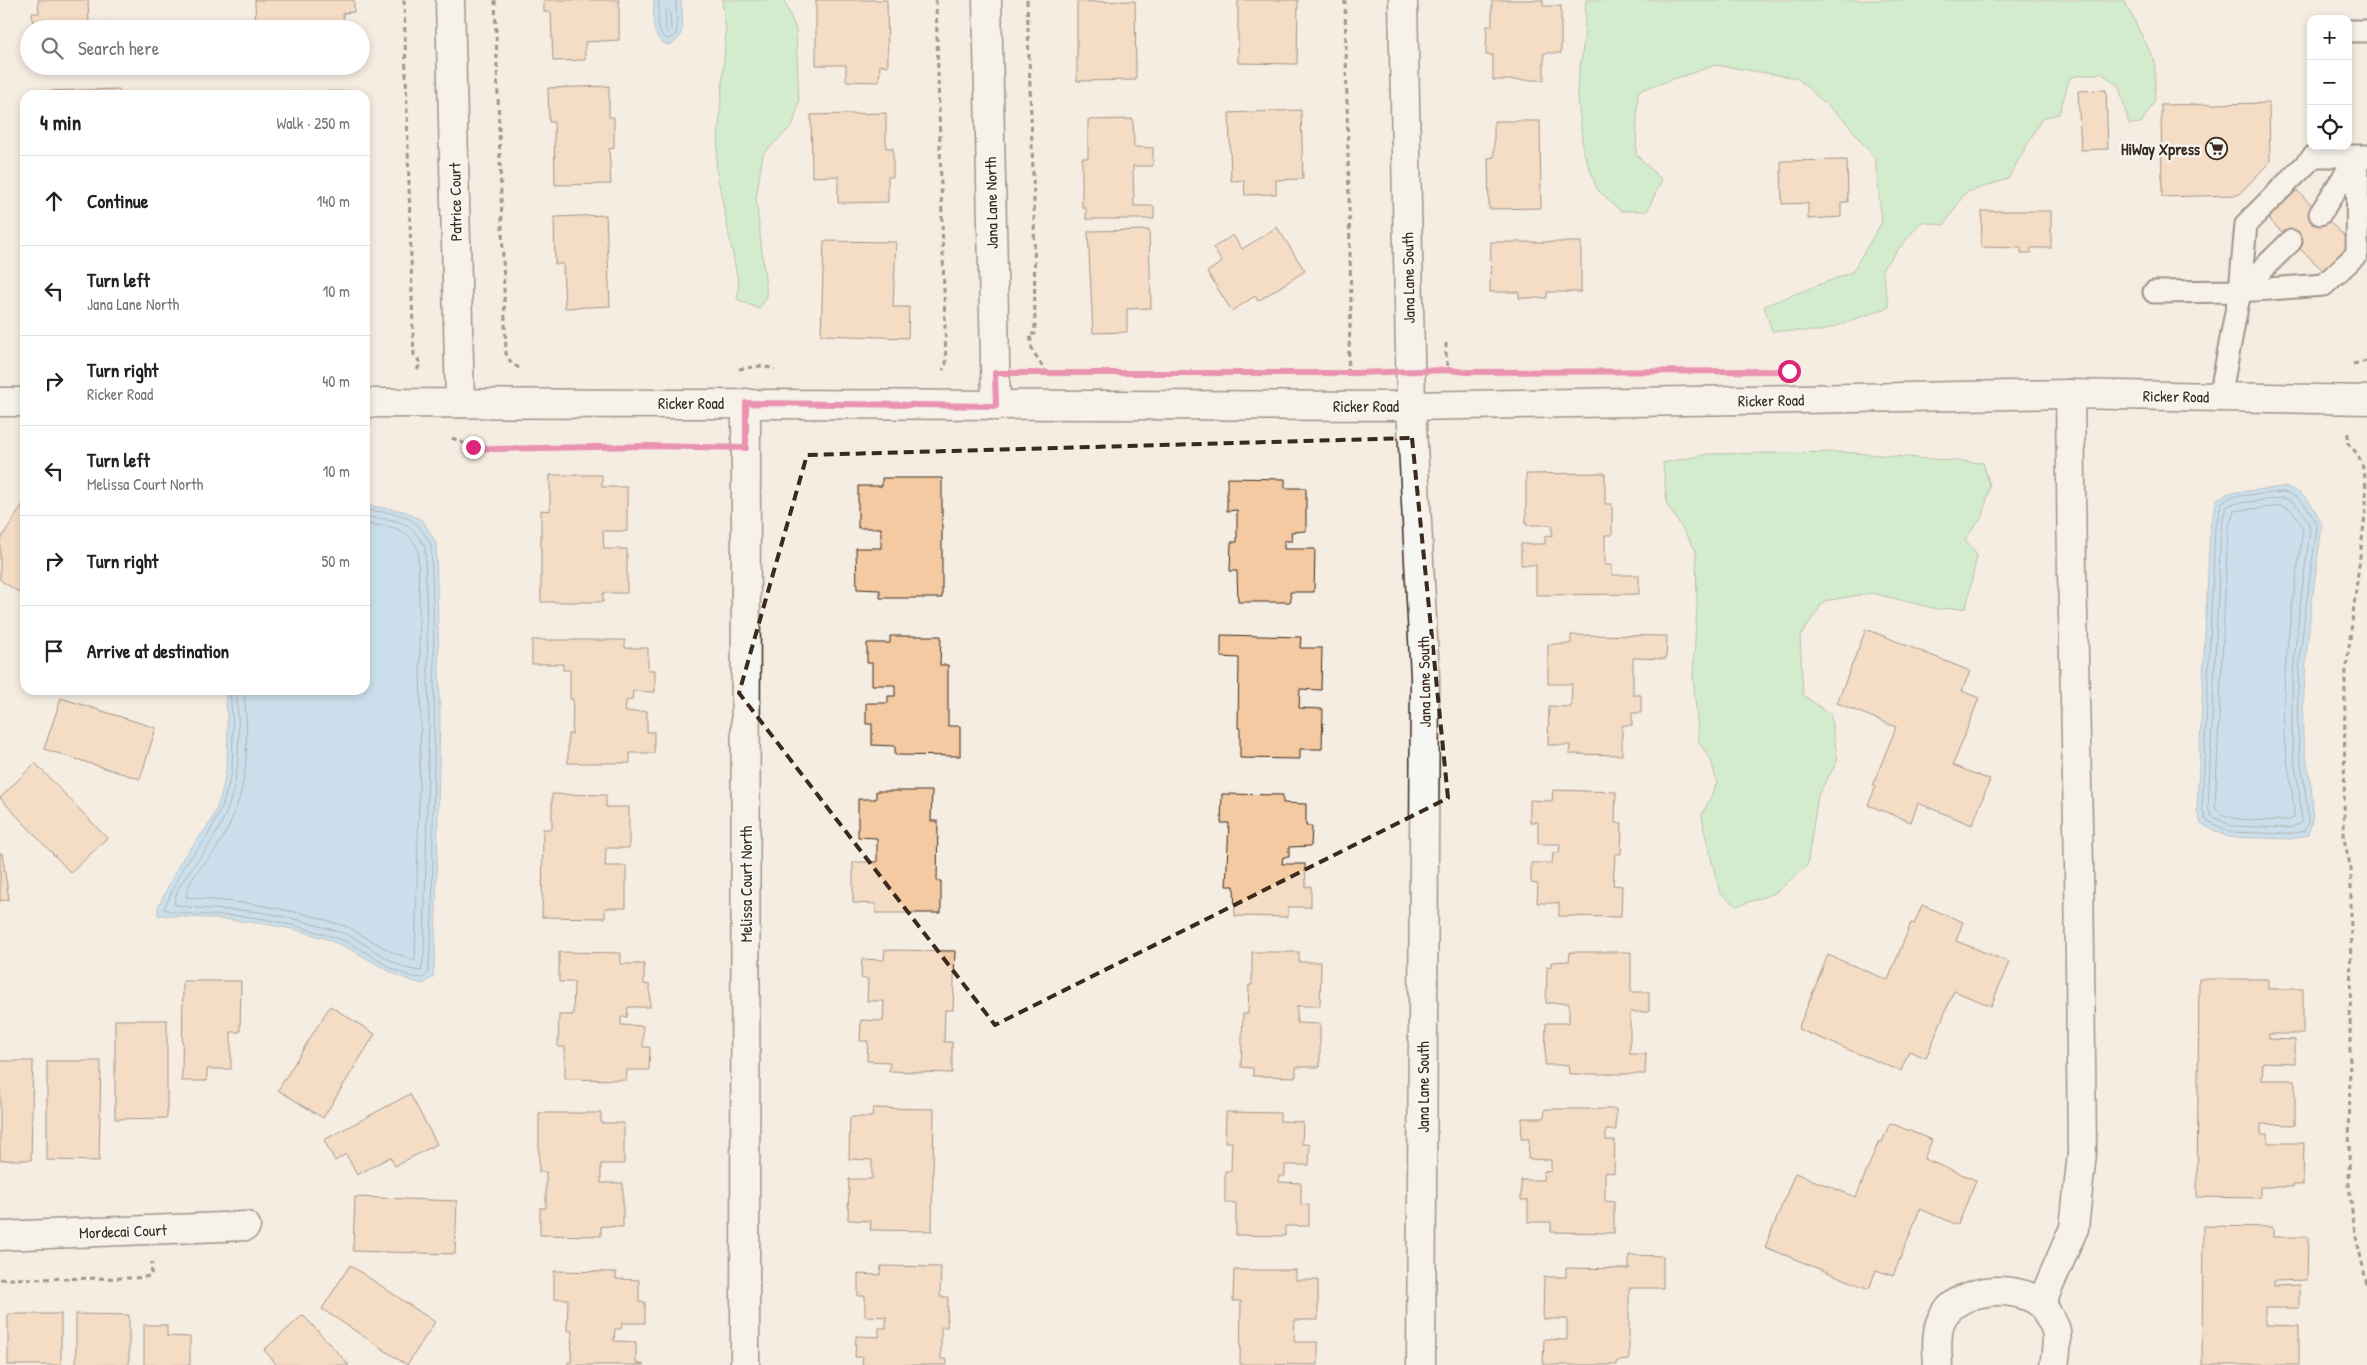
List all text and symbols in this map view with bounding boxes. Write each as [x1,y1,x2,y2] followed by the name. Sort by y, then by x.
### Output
[2307,15,2352,150] map controls
[2307,15,2352,60] button: +
[20,20,370,75] search box
[38,34,66,62] icon: search
[78,35,159,61] text: Search here
[2307,60,2352,105] button: −
[2307,105,2352,150] button: locate
[40,108,81,137] text: 4 min
[276,112,350,134] text: Walk · 250 m
[2204,137,2228,161] supermarket icon: HiWay Xpress
[2121,138,2201,161] place label: HiWay Xpress
[979,156,1003,249] street label: Jana Lane North
[443,162,467,242] street label: Patrice Court
[40,187,68,215] icon: ahead
[87,188,148,214] text: Continue
[316,190,350,212] text: 140 m
[1396,232,1420,324] street label: Jana Lane South
[87,267,150,293] text: Turn left
[40,277,68,305] icon: left
[322,280,350,302] text: 10 m
[87,293,179,315] text: Jana Lane North
[87,357,158,383] text: Turn right
[1778,360,1801,383] route start
[40,367,68,395] icon: right
[322,370,350,392] text: 40 m
[87,383,153,405] text: Ricker Road
[2143,384,2209,408] street label: Ricker Road
[1738,388,1804,412] street label: Ricker Road
[658,392,724,414] street label: Ricker Road
[1333,395,1399,417] street label: Ricker Road
[462,436,485,459] route end
[87,447,150,473] text: Turn left
[40,457,68,485] icon: left
[322,460,350,482] text: 10 m
[87,473,203,495] text: Melissa Court North
[40,547,68,575] icon: right
[87,548,158,574] text: Turn right
[322,550,350,572] text: 50 m
[1412,636,1436,728] street label: Jana Lane South
[40,637,68,665] icon: arrive
[87,638,229,664] text: Arrive at destination
[735,826,757,942] street label: Melissa Court North
[1412,1041,1434,1133] street label: Jana Lane South
[79,1218,168,1244] street label: Mordecai Court

